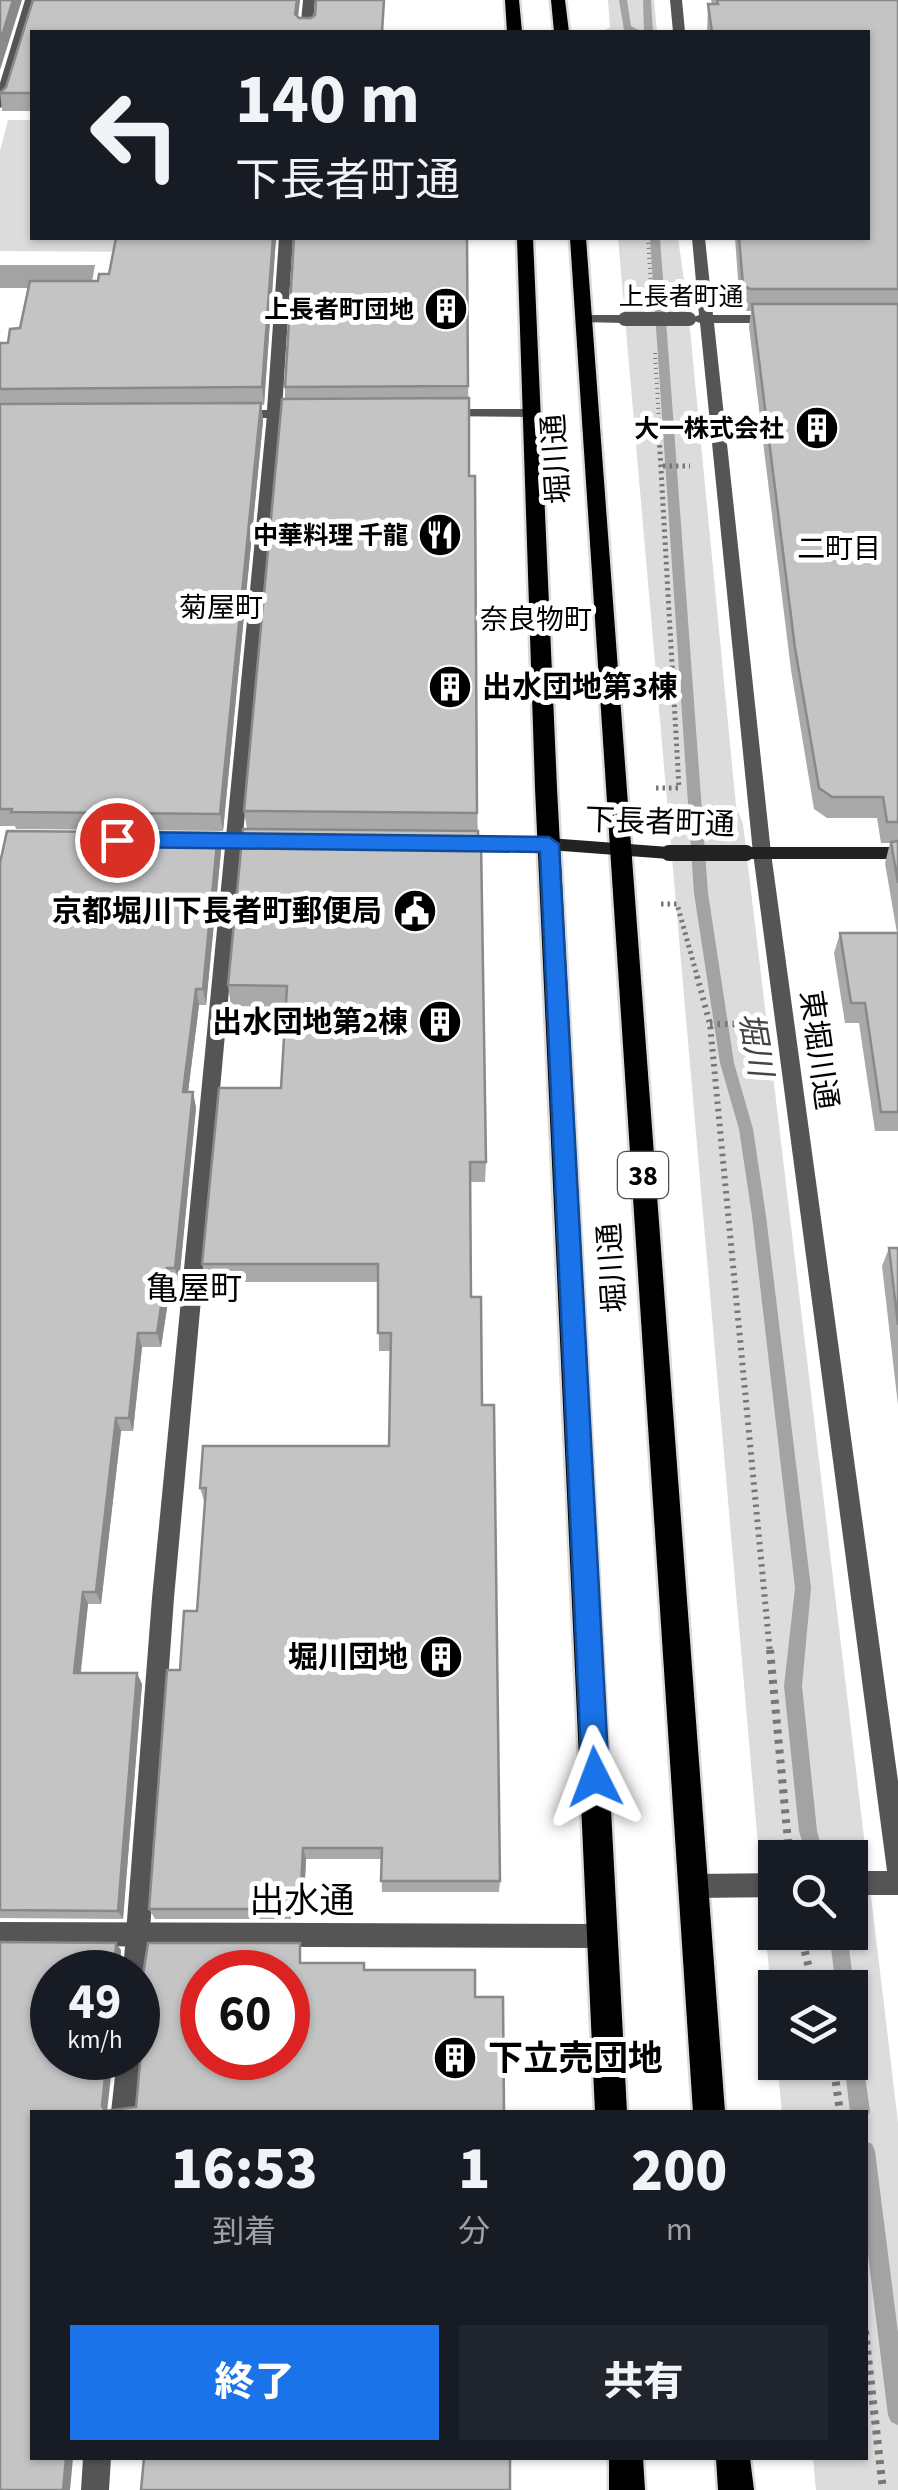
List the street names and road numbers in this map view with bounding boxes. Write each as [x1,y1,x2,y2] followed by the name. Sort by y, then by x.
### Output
[618,279,744,315] street label: 上長者町通
[532,413,581,505] street label: 堀川通
[584,798,736,847] street label: 下長者町通
[789,988,848,1112] street label: 東堀川通
[618,1152,668,1198] road number: 38
[588,1222,637,1314] street label: 堀川通
[249,1876,355,1926] street label: 出水通

